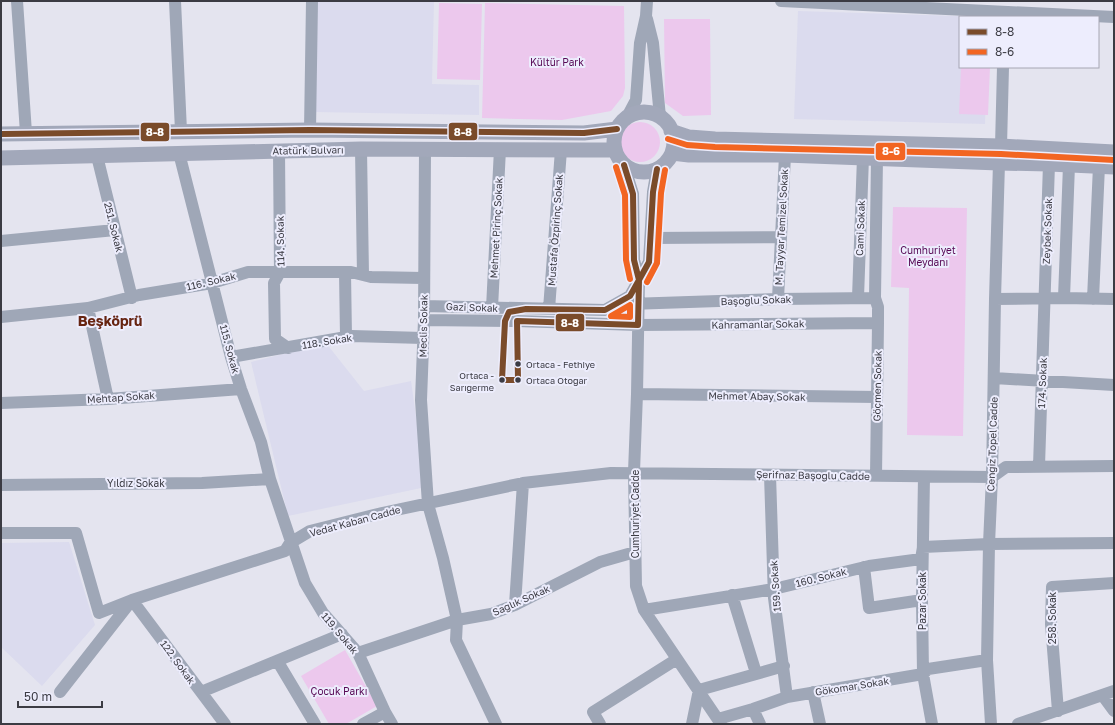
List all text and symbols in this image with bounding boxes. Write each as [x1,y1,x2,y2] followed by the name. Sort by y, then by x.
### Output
[959,16,1099,68] legend
[995,24,1014,39] text: 8-8
[995,44,1014,59] text: 8-6
[530,56,584,68] park label: Kültür Park
[140,122,170,142] line badge: 8-8
[448,122,478,141] line badge: 8-8
[146,125,164,138] text: 8-8
[454,125,472,138] text: 8-8
[875,142,906,161] line badge: 8-6
[272,143,344,157] street label: Atatürk Bulvarı
[882,144,900,157] text: 8-6
[772,168,790,286] street label: M. Tayyar Temizel Sokak
[544,173,565,286] street label: Mustafa Özpirinç Sokak
[487,177,505,279] street label: Mehmet Pirinç Sokak
[1040,197,1054,264] street label: Zeybek Sokak
[853,200,867,256] street label: Cami Sokak
[102,201,126,254] street label: 251. Sokak
[274,215,286,266] street label: 114. Sokak
[900,244,956,268] park label: Cumhuriyet Meydanı
[185,269,237,293] street label: 116. Sokak
[720,293,792,307] street label: Başoğlu Sokak
[416,294,430,357] street label: Meclis Sokak
[446,300,499,314] street label: Gazi Sokak
[78,312,142,329] district label: Beşköprü
[555,313,585,332] line badge: 8-8
[561,316,579,329] text: 8-8
[711,317,805,331] street label: Kahramanlar Sokak
[218,323,242,375] street label: 115. Sokak
[301,331,353,351] street label: 118. Sokak
[870,350,884,422] street label: Göçmen Sokak
[1035,357,1049,409] street label: 174. Sokak
[513,359,523,369] marker: Ortaca - Fethiye
[526,359,595,370] place label: Ortaca - Fethiye
[450,370,495,393] place label: Ortaca - Sarıgerme
[497,375,507,385] marker: Ortaca - Sarıgerme
[513,375,523,385] marker: Ortaca Otogar
[526,375,588,386] place label: Ortaca Otogar
[87,389,156,405] street label: Mehtap Sokak
[708,389,806,403] street label: Mehmet Abay Sokak
[984,396,1000,492] street label: Cengiz Topel Cadde
[756,468,870,482] street label: Şerifnaz Başoğlu Cadde
[629,469,641,558] street label: Cumhuriyet Cadde
[107,477,165,489] street label: Yıldız Sokak
[308,503,402,539] street label: Vedat Kaban Cadde
[767,560,783,612] street label: 159. Sokak
[794,565,848,589] street label: 160. Sokak
[916,571,928,630] street label: Pazar Sokak
[490,582,552,618] street label: Sağlık Sokak
[1046,591,1058,644] street label: 258. Sokak
[319,610,361,656] street label: 119. Sokak
[158,638,198,687] street label: 122. Sokak
[814,674,890,698] street label: Gökomar Sokak
[18,683,102,709] scale bar
[311,685,367,697] park label: Çocuk Parkı
[24,689,52,704] text: 50 m

